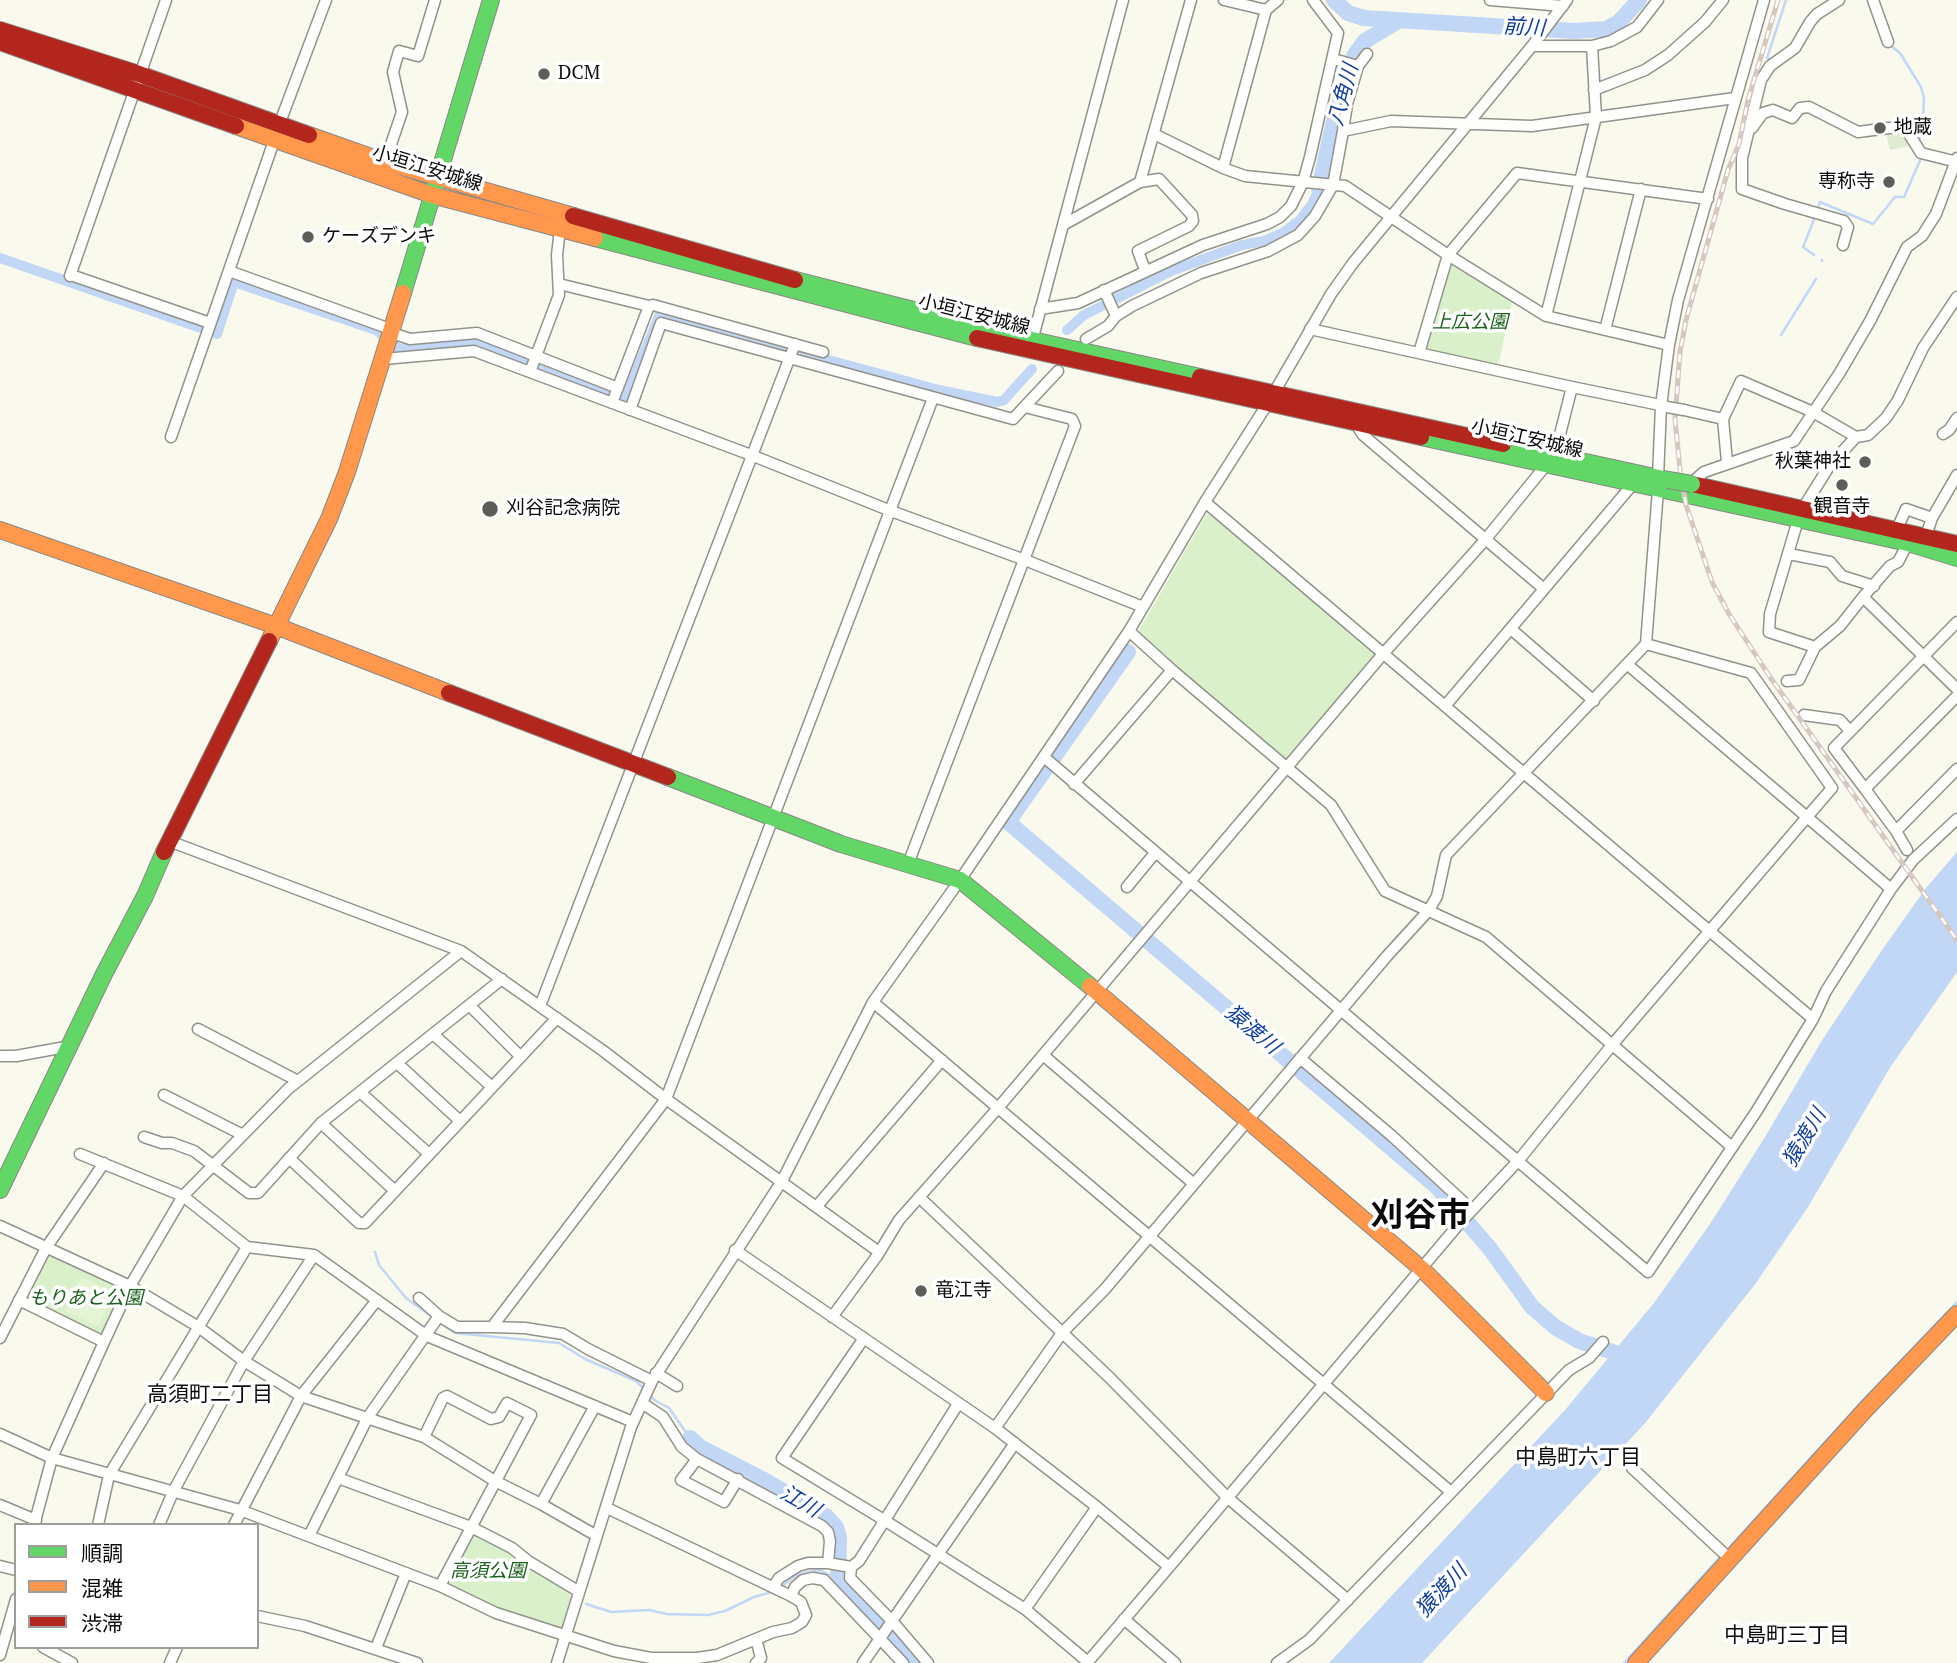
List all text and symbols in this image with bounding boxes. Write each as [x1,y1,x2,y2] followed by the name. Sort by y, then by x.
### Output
[1502,14,1546,42] water label: 前川
[1324,61,1364,129] water label: 八角川
[558,63,600,85] place label: DCM
[536,66,552,82] marker: DCM
[1894,117,1932,139] place label: 地蔵
[1872,120,1888,136] marker: 地蔵
[369,141,485,197] street label: 小垣江安城線
[1818,171,1875,193] place label: 専称寺
[1881,174,1897,190] marker: 専称寺
[322,226,436,248] place label: ケーズデンキ
[300,229,316,245] marker: ケーズデンキ
[916,290,1032,340] street label: 小垣江安城線
[1432,312,1508,334] park label: 上広公園
[1469,415,1585,463] street label: 小垣江安城線
[1775,451,1851,473] place label: 秋葉神社
[1857,454,1873,470] marker: 秋葉神社
[1834,477,1850,493] marker: 観音寺
[1814,496,1870,518] place label: 観音寺
[506,498,620,520] place label: 刈谷記念病院
[480,499,500,519] marker: 刈谷記念病院
[1220,1000,1284,1060] water label: 猿渡川
[1778,1105,1832,1171] water label: 猿渡川
[1371,1197,1469,1237] district label: 刈谷市
[935,1280,992,1302] place label: 竜江寺
[913,1283,929,1299] marker: 竜江寺
[29,1288,143,1310] park label: もりあと公園
[147,1382,273,1408] district label: 高須町二丁目
[1515,1445,1641,1471] district label: 中島町六丁目
[776,1481,824,1523] water label: 江川
[14,1523,259,1649] legend
[81,1539,123,1567] text: 順調
[1411,1559,1473,1623] water label: 猿渡川
[450,1561,526,1583] park label: 高須公園
[81,1574,123,1602] text: 混雑
[81,1609,123,1637] text: 渋滞
[1724,1623,1850,1649] district label: 中島町三丁目

